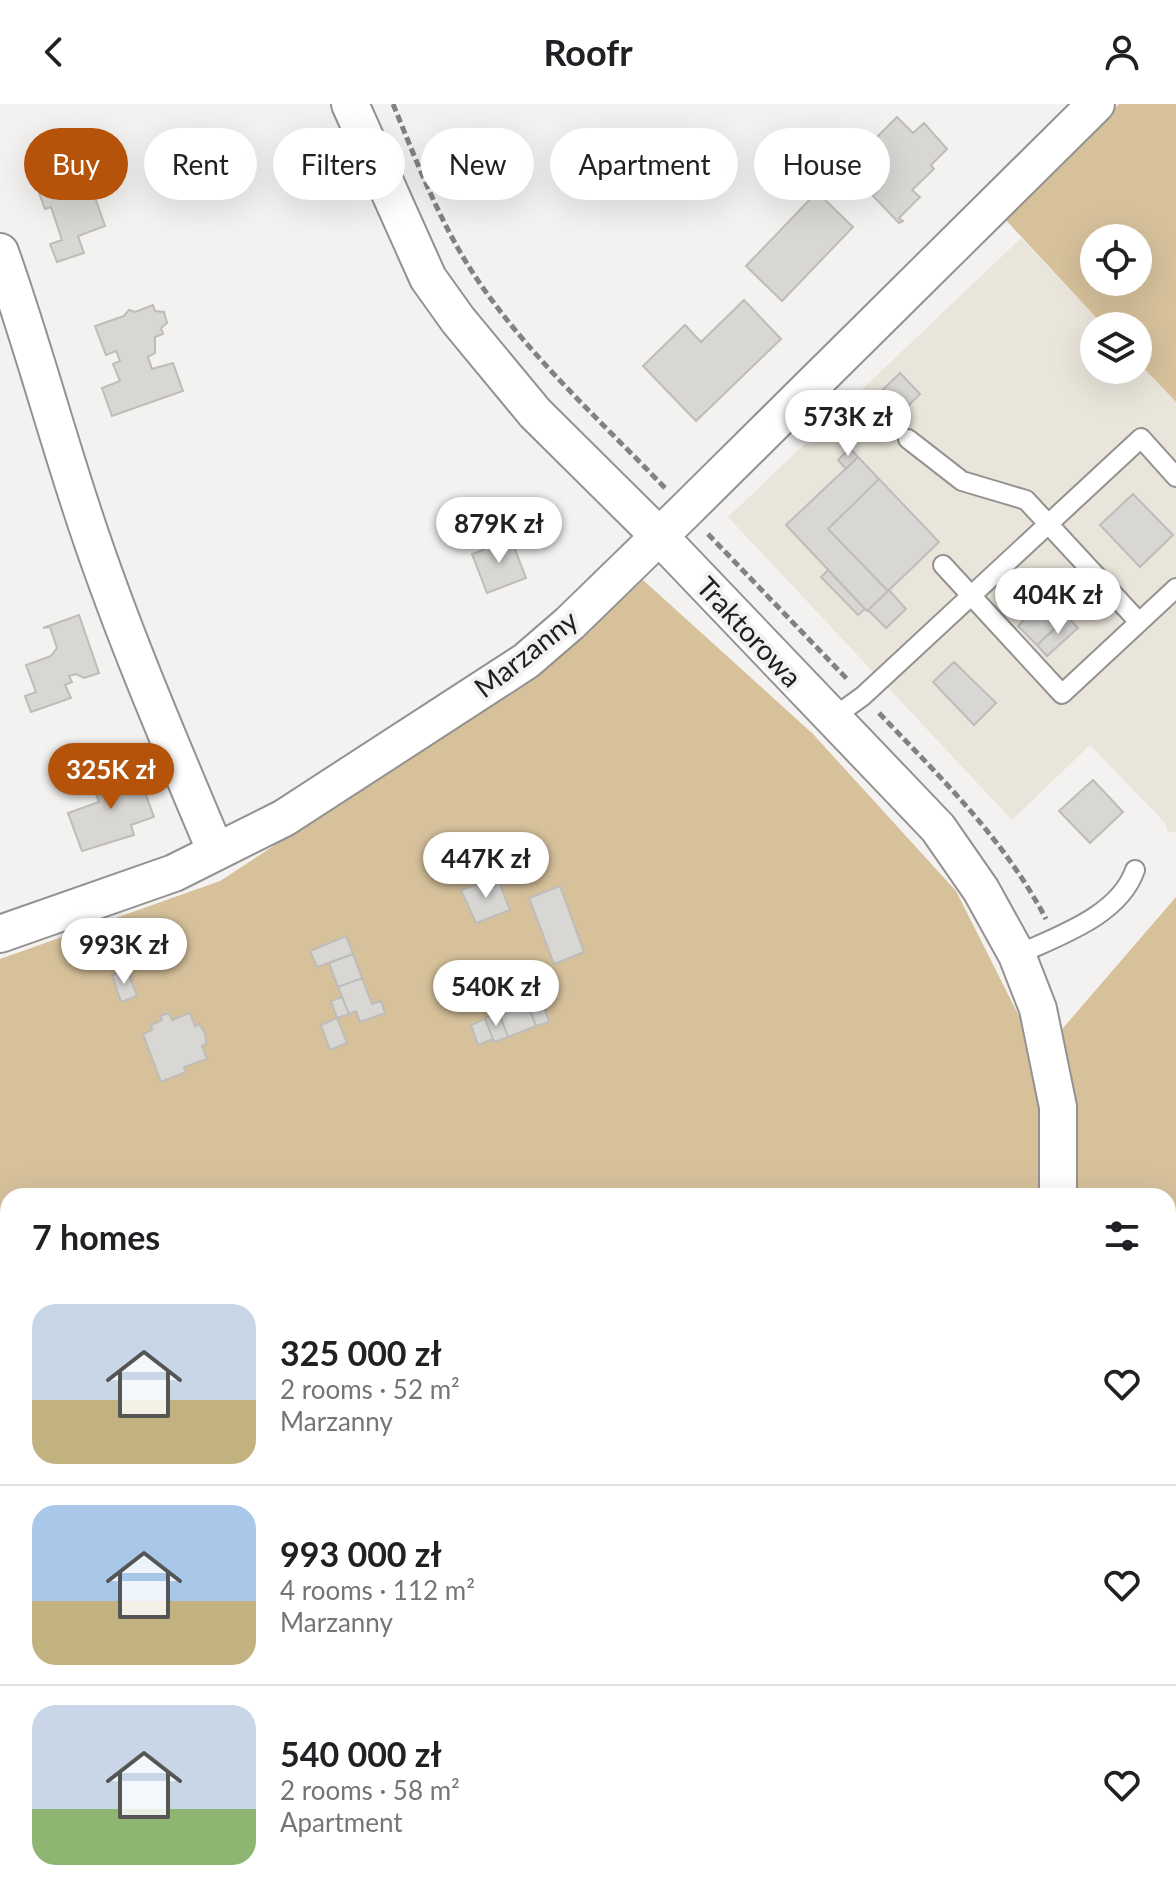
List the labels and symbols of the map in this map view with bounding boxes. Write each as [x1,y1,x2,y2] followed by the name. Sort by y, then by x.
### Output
[774,390,922,458] pin: 573K zł
[425,497,573,565] pin: 879K zł
[984,568,1132,636] pin: 404K zł
[690,569,809,694] street label: Traktorowa
[467,602,584,704] street label: Marzanny
[37,743,185,811] pin: 325K zł
[412,832,560,900] pin: 447K zł
[50,918,198,986] pin: 993K zł
[422,960,570,1028] pin: 540K zł

